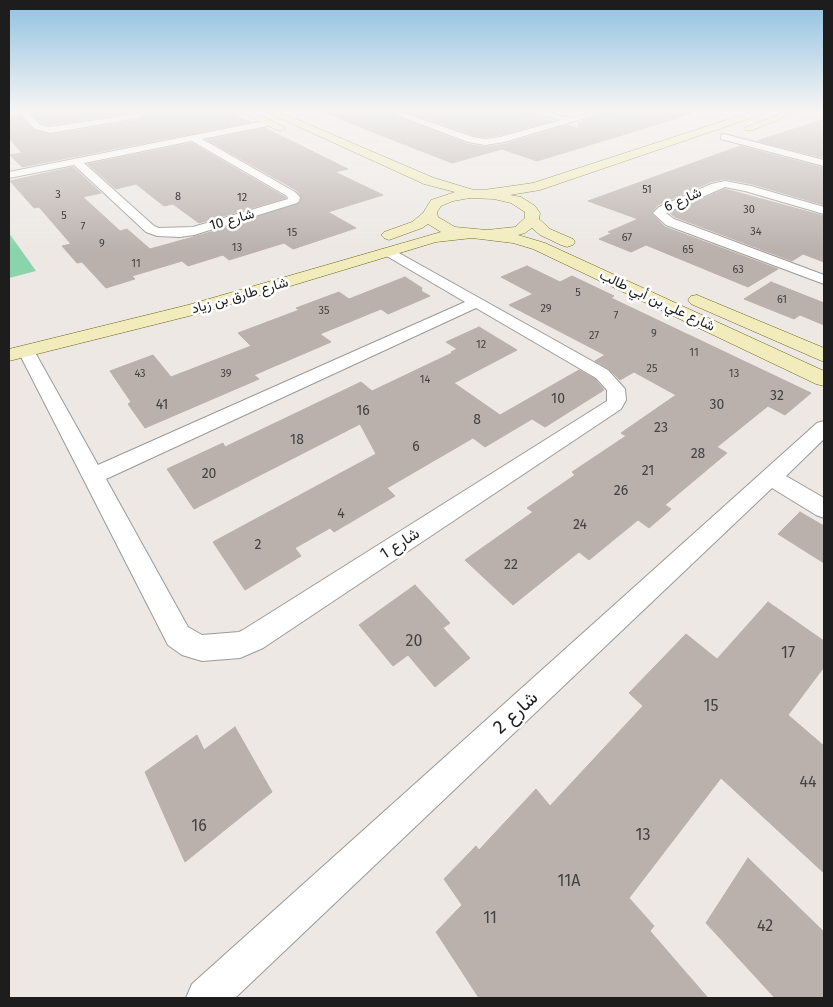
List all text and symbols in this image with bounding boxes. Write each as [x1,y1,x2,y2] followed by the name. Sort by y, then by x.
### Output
[642,183,652,197] house number: 51
[662,184,704,216] street label: شارع 6
[55,188,61,202] house number: 3
[175,190,181,204] house number: 8
[237,191,247,205] house number: 12
[743,203,755,217] house number: 30
[208,206,256,234] street label: شارع 10
[61,209,67,223] house number: 5
[81,220,85,234] house number: 7
[750,225,762,239] house number: 34
[287,226,297,240] house number: 15
[622,231,632,245] house number: 67
[99,237,105,251] house number: 9
[232,241,242,255] house number: 13
[682,243,694,257] house number: 65
[131,257,141,271] house number: 11
[732,263,744,277] house number: 63
[597,267,717,335] street label: شارع علي بن أبي طالب
[190,274,290,318] street label: شارع طارق بن زياد
[575,286,581,300] house number: 5
[777,293,787,307] house number: 61
[540,302,552,316] house number: 29
[319,304,329,318] house number: 35
[614,309,618,323] house number: 7
[651,327,657,341] house number: 9
[589,329,599,343] house number: 27
[476,338,486,352] house number: 12
[689,346,699,360] house number: 11
[647,362,657,376] house number: 25
[134,367,146,381] house number: 43
[220,367,232,381] house number: 39
[729,367,739,381] house number: 13
[420,373,430,387] house number: 14
[770,388,784,404] house number: 32
[551,391,565,407] house number: 10
[156,397,168,413] house number: 41
[710,397,724,413] house number: 30
[356,403,370,419] house number: 16
[473,412,481,428] house number: 8
[654,420,668,436] house number: 23
[290,432,304,448] house number: 18
[412,439,420,455] house number: 6
[691,446,705,462] house number: 28
[642,463,654,479] house number: 21
[202,466,216,482] house number: 20
[614,483,628,499] house number: 26
[337,506,345,522] house number: 4
[573,517,587,533] house number: 24
[377,524,423,564] street label: شارع 1
[255,537,261,553] house number: 2
[504,557,518,573] house number: 22
[406,632,422,652] house number: 20
[781,644,795,664] house number: 17
[489,687,543,739] street label: شارع 2
[704,697,718,717] house number: 15
[799,773,817,793] house number: 44
[191,817,207,837] house number: 16
[636,826,650,846] house number: 13
[558,872,580,892] house number: 11A
[483,909,497,929] house number: 11
[757,917,773,937] house number: 42

